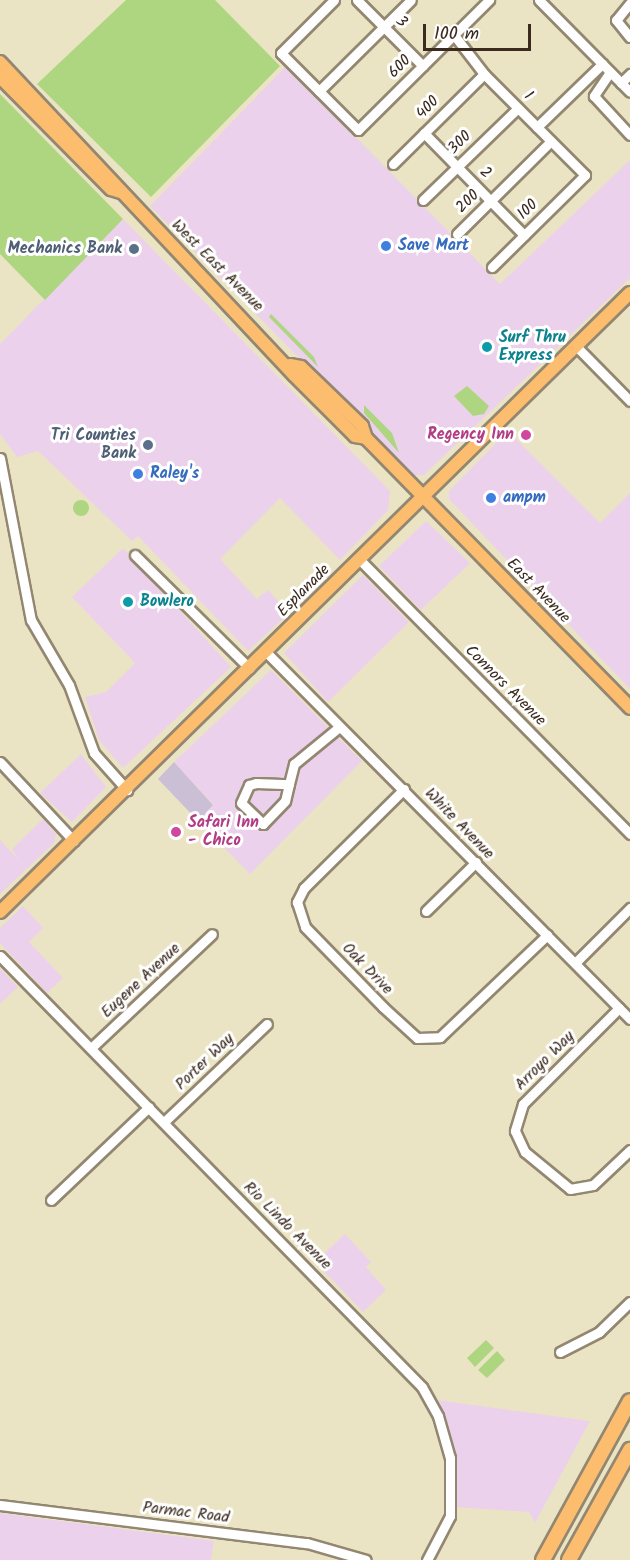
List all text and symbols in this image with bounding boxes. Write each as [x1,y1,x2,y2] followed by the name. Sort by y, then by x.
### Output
[391,12,411,32] street label: 3
[426,12,534,50] scale bar
[434,20,479,49] text: 100 m
[384,51,416,83] street label: 600
[519,87,537,105] street label: 1
[412,92,444,124] street label: 400
[444,127,476,159] street label: 300
[475,163,495,183] street label: 2
[452,186,484,218] street label: 200
[514,196,542,224] street label: 100
[167,216,267,316] street label: West East Avenue
[398,236,469,256] place label: Save Mart
[8,239,122,259] place label: Mechanics Bank
[379,239,393,253] marker: Save Mart
[127,242,141,256] marker: Mechanics Bank
[499,328,566,366] place label: Surf Thru Express
[480,340,494,354] marker: Surf Thru Express
[427,425,514,445] place label: Regency Inn
[51,426,136,464] place label: Tri Counties Bank
[519,428,533,442] marker: Regency Inn
[141,438,155,452] marker: Tri Counties Bank
[150,464,199,484] place label: Raley's
[131,467,145,481] marker: Raley's
[503,488,546,508] place label: ampm
[484,491,498,505] marker: ampm
[502,554,574,628] street label: East Avenue
[274,561,334,621] street label: Esplanade
[140,592,194,612] place label: Bowlero
[121,595,135,609] marker: Bowlero
[460,641,550,731] street label: Connors Avenue
[420,784,498,864] street label: White Avenue
[188,813,259,851] place label: Safari Inn - Chico
[169,825,183,839] marker: Safari Inn - Chico
[338,939,396,999] street label: Oak Drive
[97,940,185,1022] street label: Eugene Avenue
[511,1027,579,1095] street label: Arroyo Way
[172,1029,238,1095] street label: Porter Way
[239,1178,335,1274] street label: Rio Lindo Avenue
[141,1498,231,1528] street label: Parmac Road

